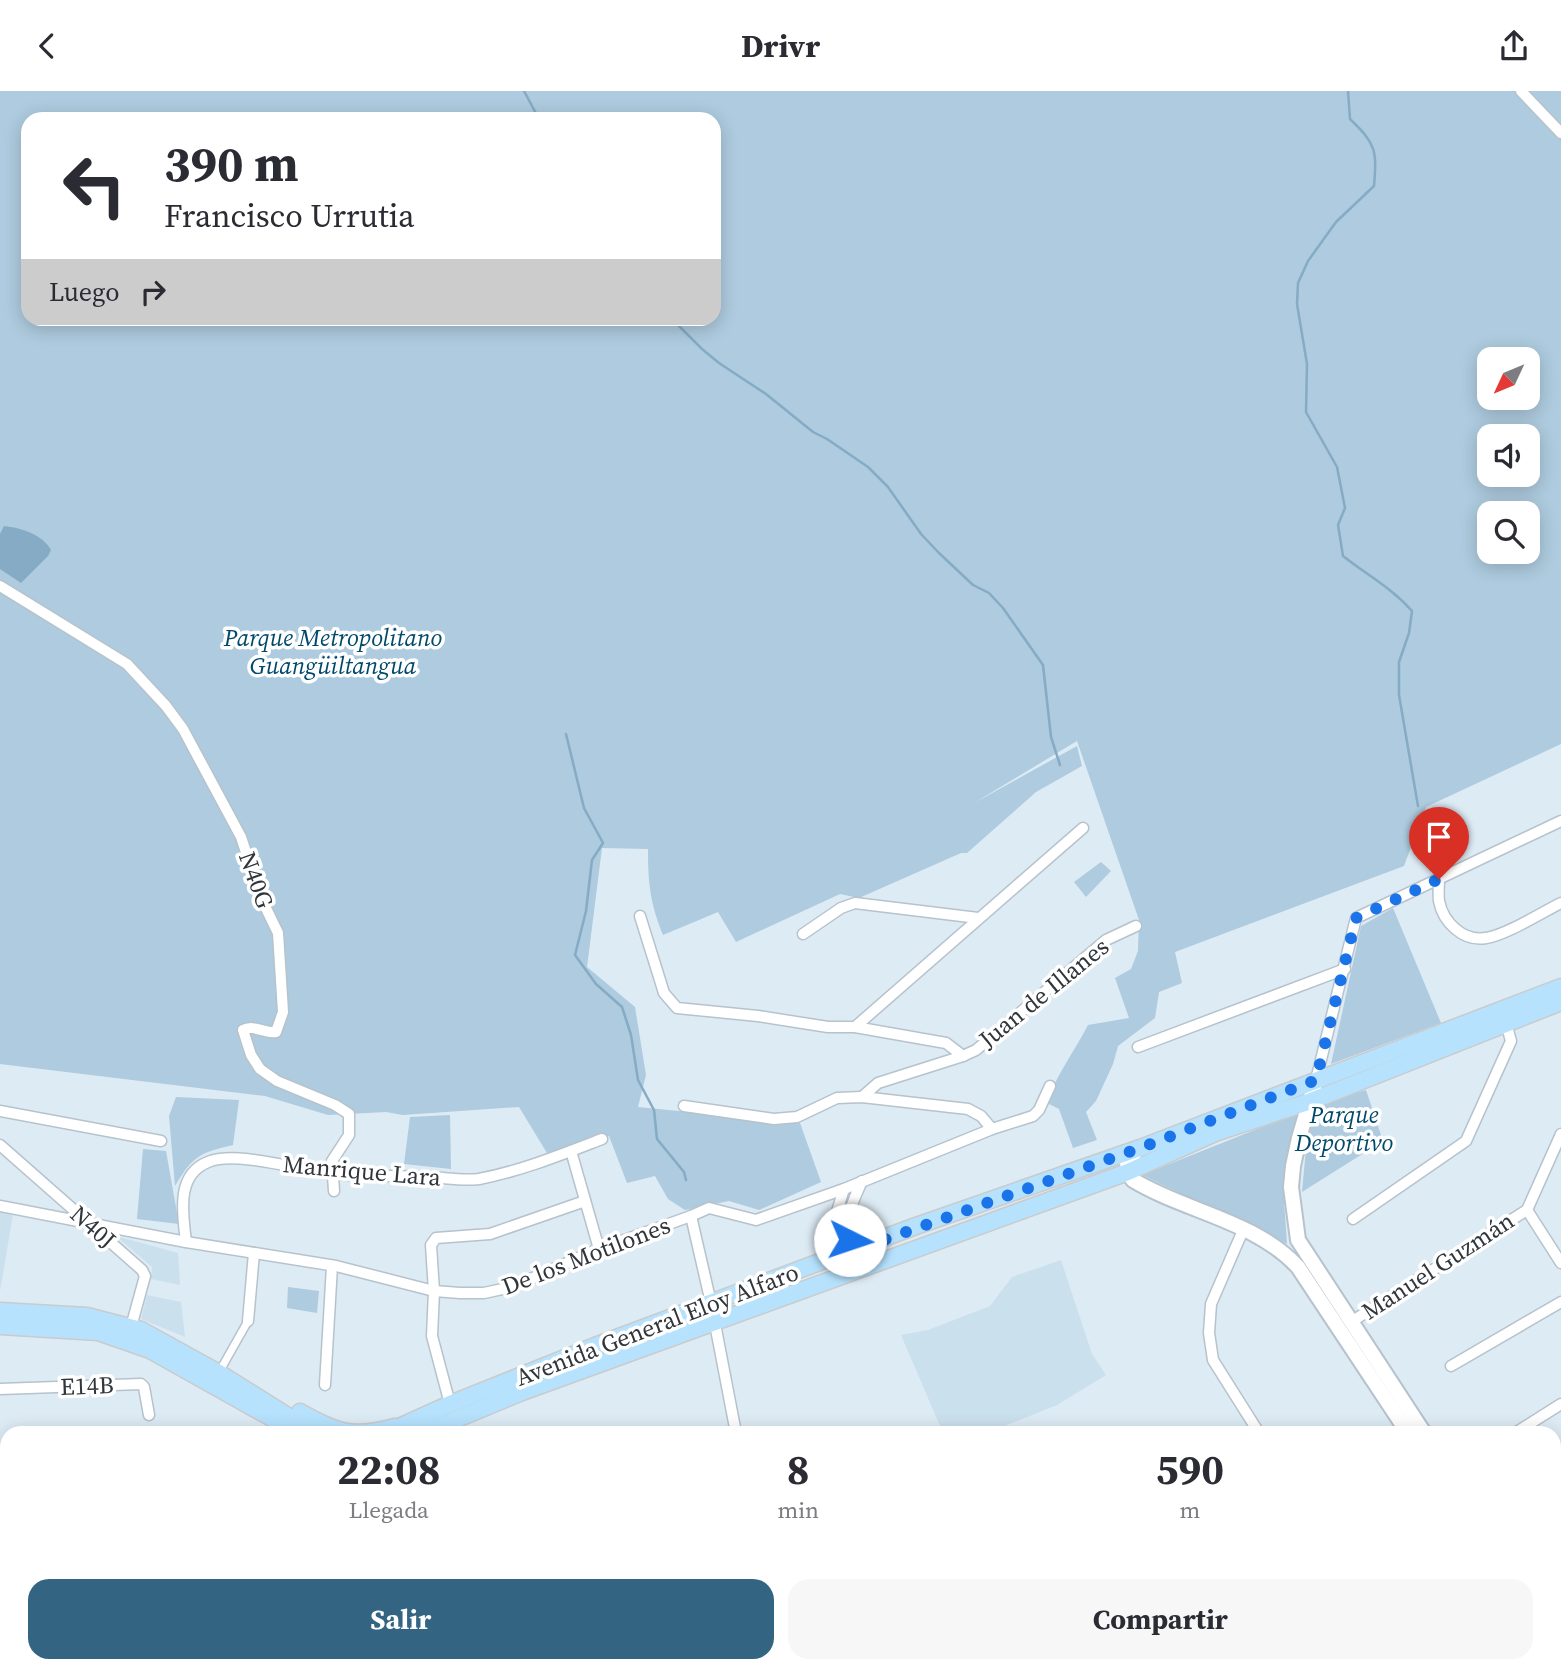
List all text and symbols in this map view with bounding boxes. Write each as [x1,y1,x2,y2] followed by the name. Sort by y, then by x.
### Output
[741,24,820,68] text: Drivr
[28,27,66,65] icon: back
[1495,27,1533,65] icon: share
[164,130,299,197] text: 390 m
[49,140,140,231] icon: left
[164,194,415,238] text: Francisco Urrutia
[134,273,172,311] icon: right
[49,274,120,310] text: Luego
[1477,347,1540,409] north arrow
[1477,347,1540,564] map controls
[1477,424,1540,487] button: sound
[1477,501,1540,564] button: search
[223,621,442,682] park label: Parque Metropolitano Guangüiltangua
[1409,807,1469,879] pin
[1420,818,1458,856] icon: arrive
[231,847,282,913] street label: N40G
[971,930,1116,1056] street label: Juan de Illanes
[1294,1098,1394,1159] park label: Parque Deportivo
[282,1147,443,1194] street label: Manrique Lara
[63,1198,123,1256] street label: N40J
[813,1203,887,1277] position arrow
[1355,1204,1520,1327] street label: Manuel Guzmán
[497,1208,675,1303] street label: De los Motilones
[511,1255,803,1394] street label: Avenida General Eloy Alfaro
[60,1368,114,1403] street label: E14B
[337,1440,441,1498] text: 22:08
[787,1440,810,1498] text: 8
[1156,1440,1224,1498] text: 590
[349,1494,429,1526] text: Llegada
[777,1494,819,1526] text: min
[1180,1494,1200,1526] text: m
[28,1579,774,1659] button: Salir
[788,1579,1533,1659] button: Compartir

